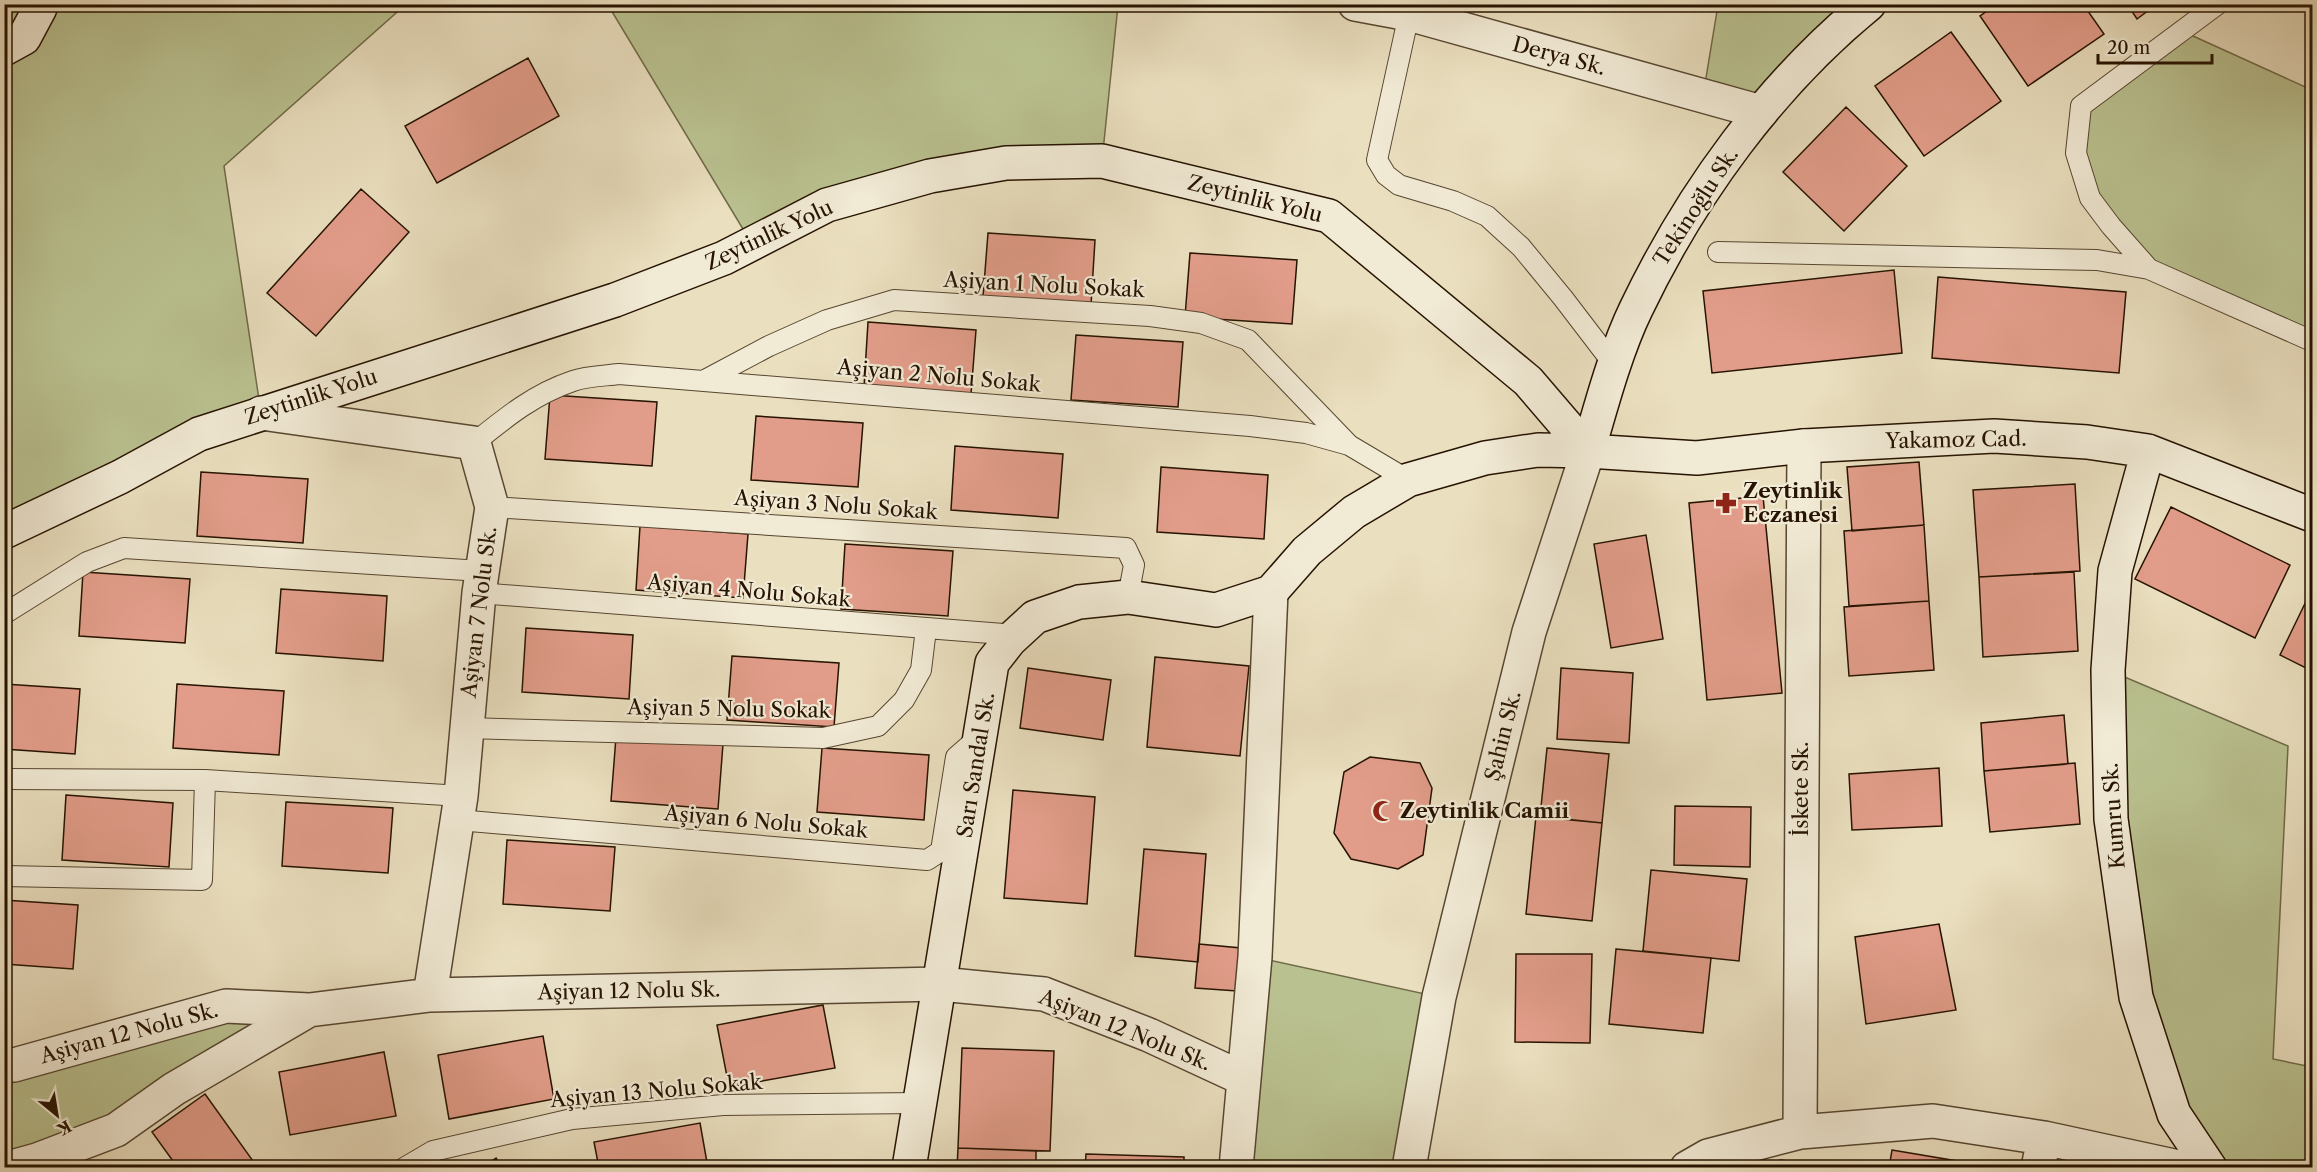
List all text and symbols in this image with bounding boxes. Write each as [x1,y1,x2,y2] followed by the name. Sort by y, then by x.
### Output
[2098,27,2212,65] scale bar
[1510,31,1608,80] street label: Derya Sk.
[2107,37,2151,59] text: 20 m
[1648,143,1743,271] street label: Tekinoğlu Sk.
[1185,170,1325,227] street label: Zeytinlik Yolu
[701,194,837,275] street label: Zeytinlik Yolu
[942,267,1146,302] street label: Aşiyan 1 Nolu Sokak
[835,354,1043,397] street label: Aşiyan 2 Nolu Sokak
[241,363,380,430] street label: Zeytinlik Yolu
[1884,426,2027,453] street label: Yakamoz Cad.
[1743,478,1843,527] place label: Zeytinlik Eczanesi
[732,485,939,524] street label: Aşiyan 3 Nolu Sokak
[1714,491,1738,515] pharmacy icon: Zeytinlik Eczanesi
[455,525,501,700] street label: Aşiyan 7 Nolu Sk.
[645,569,853,612] street label: Aşiyan 4 Nolu Sokak
[1479,688,1526,784] street label: Şahin Sk.
[952,690,999,839] street label: Sarı Sandal Sk.
[626,694,832,723] street label: Aşiyan 5 Nolu Sokak
[1788,742,1813,836] street label: İskete Sk.
[2097,762,2130,870] street label: Kumru Sk.
[1400,798,1570,823] place label: Zeytinlik Camii
[1371,799,1395,823] mosque icon: Zeytinlik Camii
[662,800,870,843] street label: Aşiyan 6 Nolu Sokak
[536,976,721,1005] street label: Aşiyan 12 Nolu Sk.
[1035,983,1215,1075] street label: Aşiyan 12 Nolu Sk.
[36,997,220,1069] street label: Aşiyan 12 Nolu Sk.
[548,1069,764,1112] street label: Aşiyan 13 Nolu Sokak
[27,1085,87,1145] north arrow
[53,1116,75,1140] text: K

